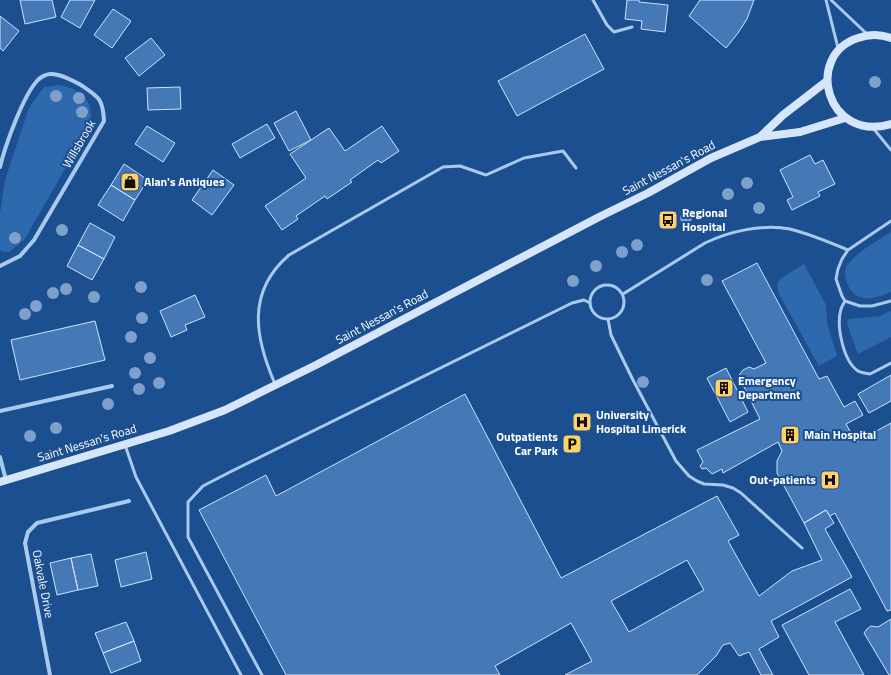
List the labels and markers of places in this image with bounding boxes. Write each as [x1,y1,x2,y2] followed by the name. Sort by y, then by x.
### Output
[119,171,141,193] shop icon: Alan's Antiques
[144,172,225,191] place label: Alan's Antiques
[682,203,727,236] place label: Regional Hospital
[657,209,679,231] bus stop icon: Regional Hospital
[738,371,801,404] place label: Emergency Department
[713,377,735,399] building icon: Emergency Department
[596,405,687,438] place label: University Hospital Limerick
[571,411,593,433] hospital icon: University Hospital Limerick
[779,424,801,446] building icon: Main Hospital
[804,425,876,444] place label: Main Hospital
[496,427,559,460] place label: Outpatients Car Park
[561,433,583,455] parking icon: Outpatients Car Park
[819,469,841,491] hospital icon: Out-patients
[749,470,816,489] place label: Out-patients

